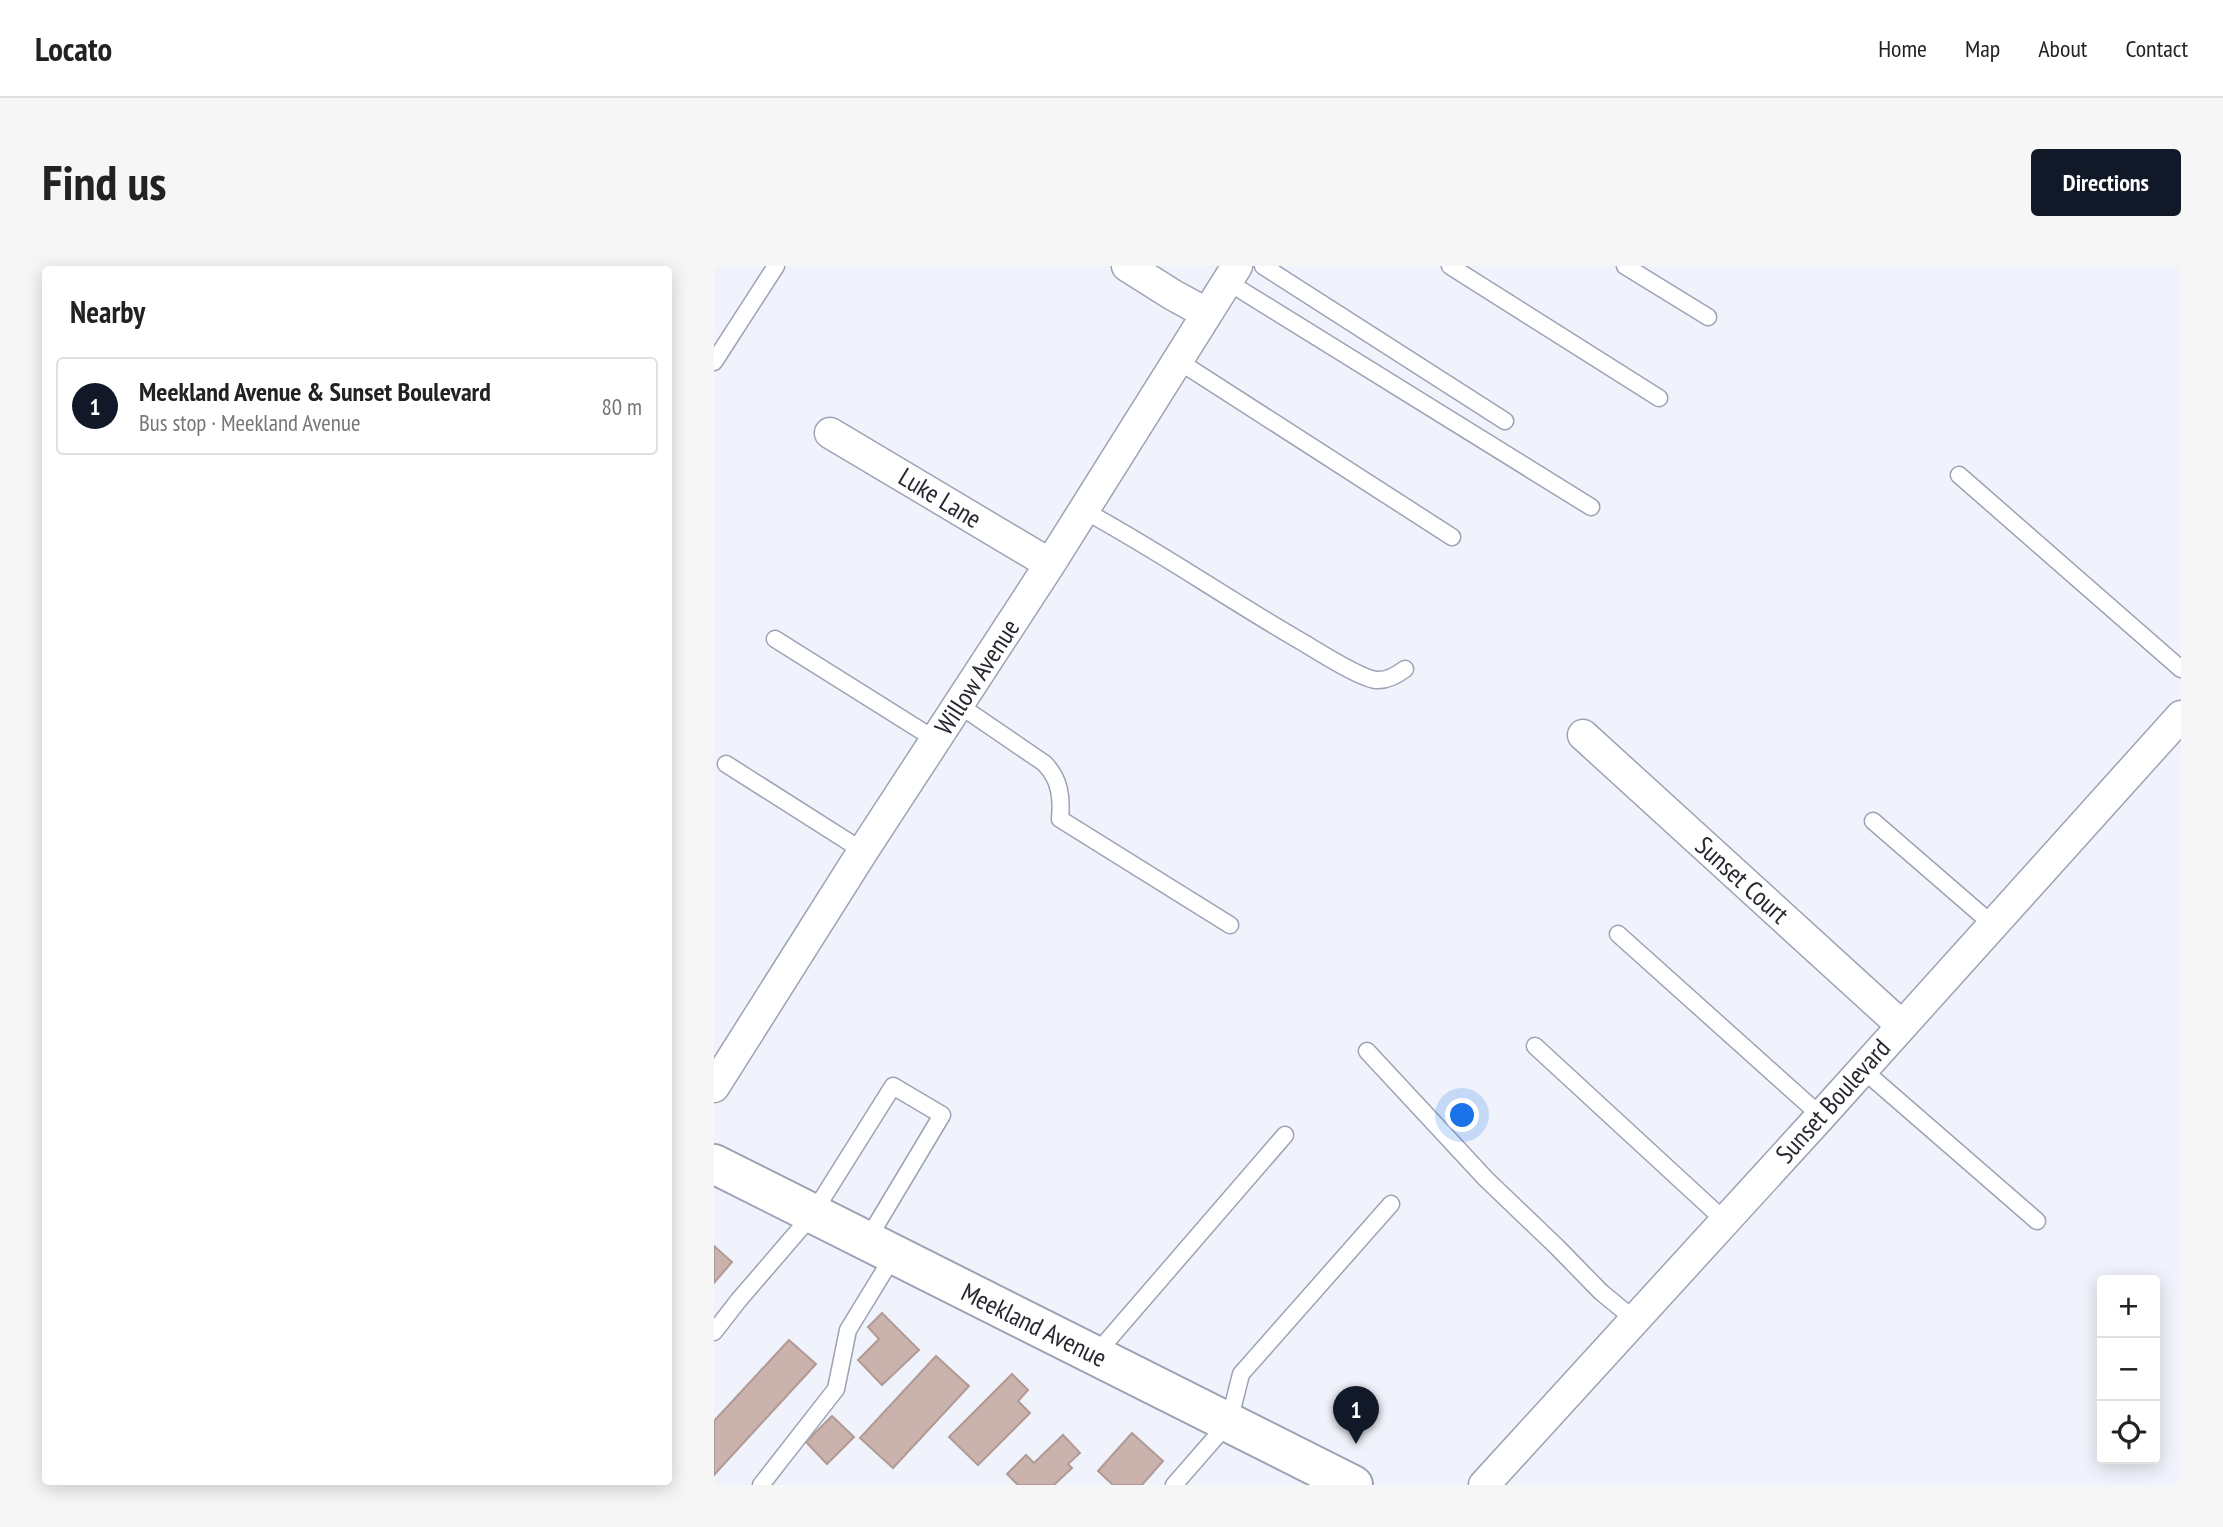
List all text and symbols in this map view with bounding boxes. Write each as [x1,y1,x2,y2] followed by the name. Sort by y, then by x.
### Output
[35,27,112,70] text: Locato
[1878,33,1927,64] text: Home
[1965,33,2000,64] text: Map
[2038,33,2087,64] text: About
[2125,33,2188,64] text: Contact
[2031,149,2181,216] button: Directions
[42,150,166,214] text: Find us
[70,292,145,331] text: Nearby
[139,375,491,408] text: Meekland Avenue & Sunset Boulevard
[90,392,101,421] text: 1
[601,392,642,421] text: 80 m
[139,408,360,437] text: Bus stop · Meekland Avenue
[893,460,988,535] street label: Luke Lane
[927,613,1026,741] street label: Willow Avenue
[1689,829,1796,930] street label: Sunset Court
[1768,1032,1897,1170] street label: Sunset Boulevard
[1445,1098,1479,1132] your location
[956,1275,1112,1374] street label: Meekland Avenue
[2097,1275,2160,1464] map controls
[2097,1275,2160,1338] button: +
[2097,1338,2160,1401] button: −
[1333,1386,1379,1444] pin: 1
[2097,1401,2160,1464] button: locate

